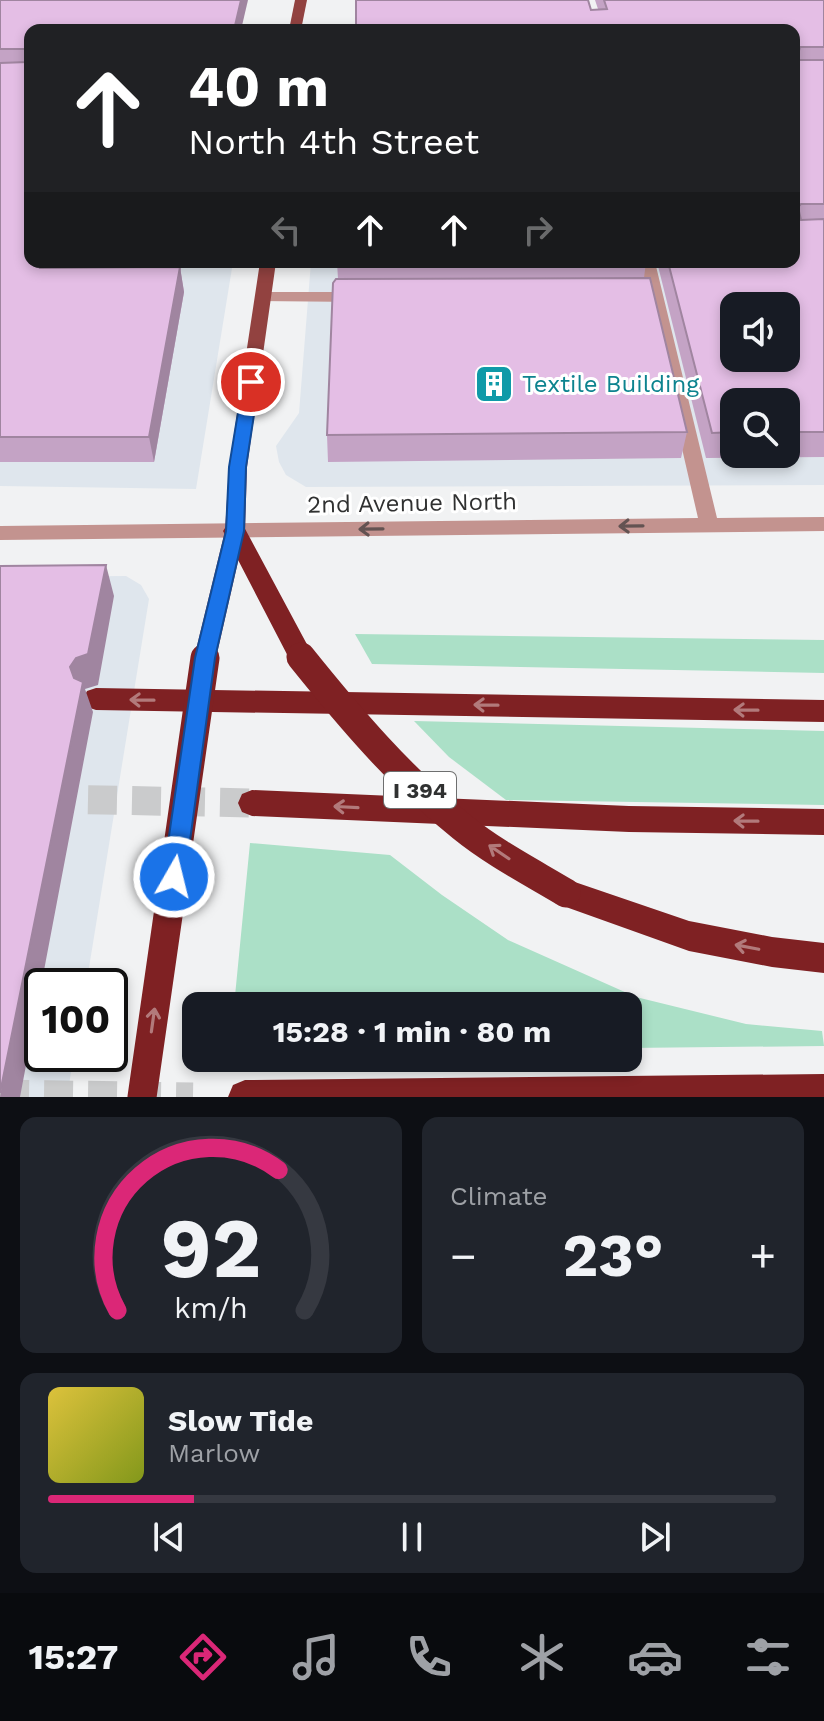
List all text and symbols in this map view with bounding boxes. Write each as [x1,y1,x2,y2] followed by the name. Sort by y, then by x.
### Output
[188,54,329,120] text: 40 m
[56,56,160,160] icon: ahead
[188,121,479,163] text: North 4th Street
[264,208,308,252] icon: left
[348,208,392,252] icon: ahead
[432,208,476,252] icon: ahead
[516,208,560,252] icon: right
[720,292,800,468] map controls
[720,292,800,372] button: sound
[217,348,285,416] pin
[229,360,273,404] icon: arrive
[473,363,515,405] building icon: Textile Building
[522,370,699,398] place label: Textile Building
[720,388,800,468] button: search
[307,487,517,519] street label: 2nd Avenue North
[618,518,645,534] one-way arrow
[358,522,385,537] one-way arrow
[129,692,156,707] one-way arrow
[473,698,500,713] one-way arrow
[733,702,760,717] one-way arrow
[384,772,456,808] road number: I 394
[333,799,360,814] one-way arrow
[733,813,760,829] one-way arrow
[132,835,216,919] position arrow
[489,844,511,860] one-way arrow
[735,939,760,954] one-way arrow
[24,968,128,1072] speed limit sign: 100
[146,1008,161,1033] one-way arrow
[273,1014,551,1049] text: 15:28 · 1 min · 80 m
[450,1181,548,1211] text: Climate
[161,1200,261,1297] text: 92
[562,1220,664,1291] text: 23°
[450,1230,477,1282] text: −
[749,1230,776,1282] text: +
[174,1291,248,1325] text: km/h
[168,1403,313,1438] text: Slow Tide
[168,1438,260,1468] text: Marlow
[147,1515,191,1559] icon: previous
[390,1515,434,1559] icon: pause
[633,1515,677,1559] icon: next
[175,1629,231,1685] icon: directions
[288,1629,344,1685] icon: music
[401,1629,457,1685] icon: phone
[514,1629,570,1685] icon: climate
[627,1629,683,1685] icon: car
[740,1629,796,1685] icon: filters
[28,1636,119,1678] text: 15:27

